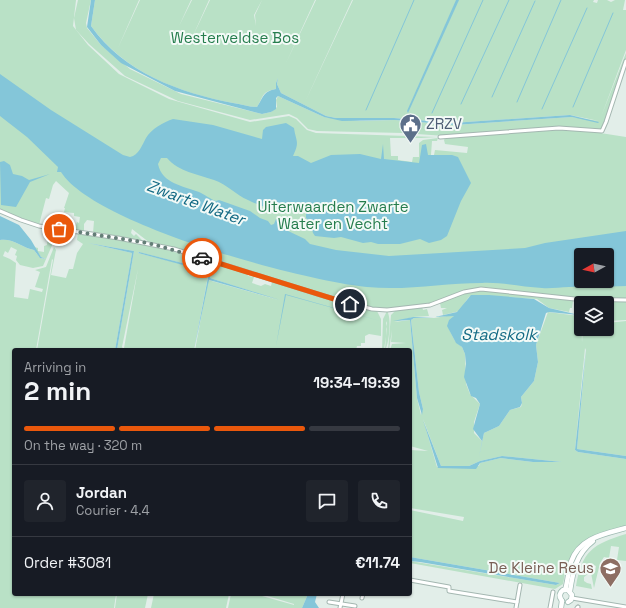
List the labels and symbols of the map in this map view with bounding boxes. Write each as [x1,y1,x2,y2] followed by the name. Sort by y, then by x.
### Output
[171,28,299,47] park label: Westerveldse Bos
[397,111,423,144] public building icon: ZRZV
[426,114,462,133] place label: ZRZV
[144,175,249,231] water label: Zwarte Water
[257,197,409,233] park label: Uiterwaarden Zwarte Water en Vecht
[42,212,76,246] pin
[182,238,222,278] courier
[574,248,614,288] north arrow
[333,287,367,321] pin
[461,324,539,345] water label: Stadskolk
[597,555,623,588] school or university icon: De Kleine Reus
[489,558,594,577] place label: De Kleine Reus

